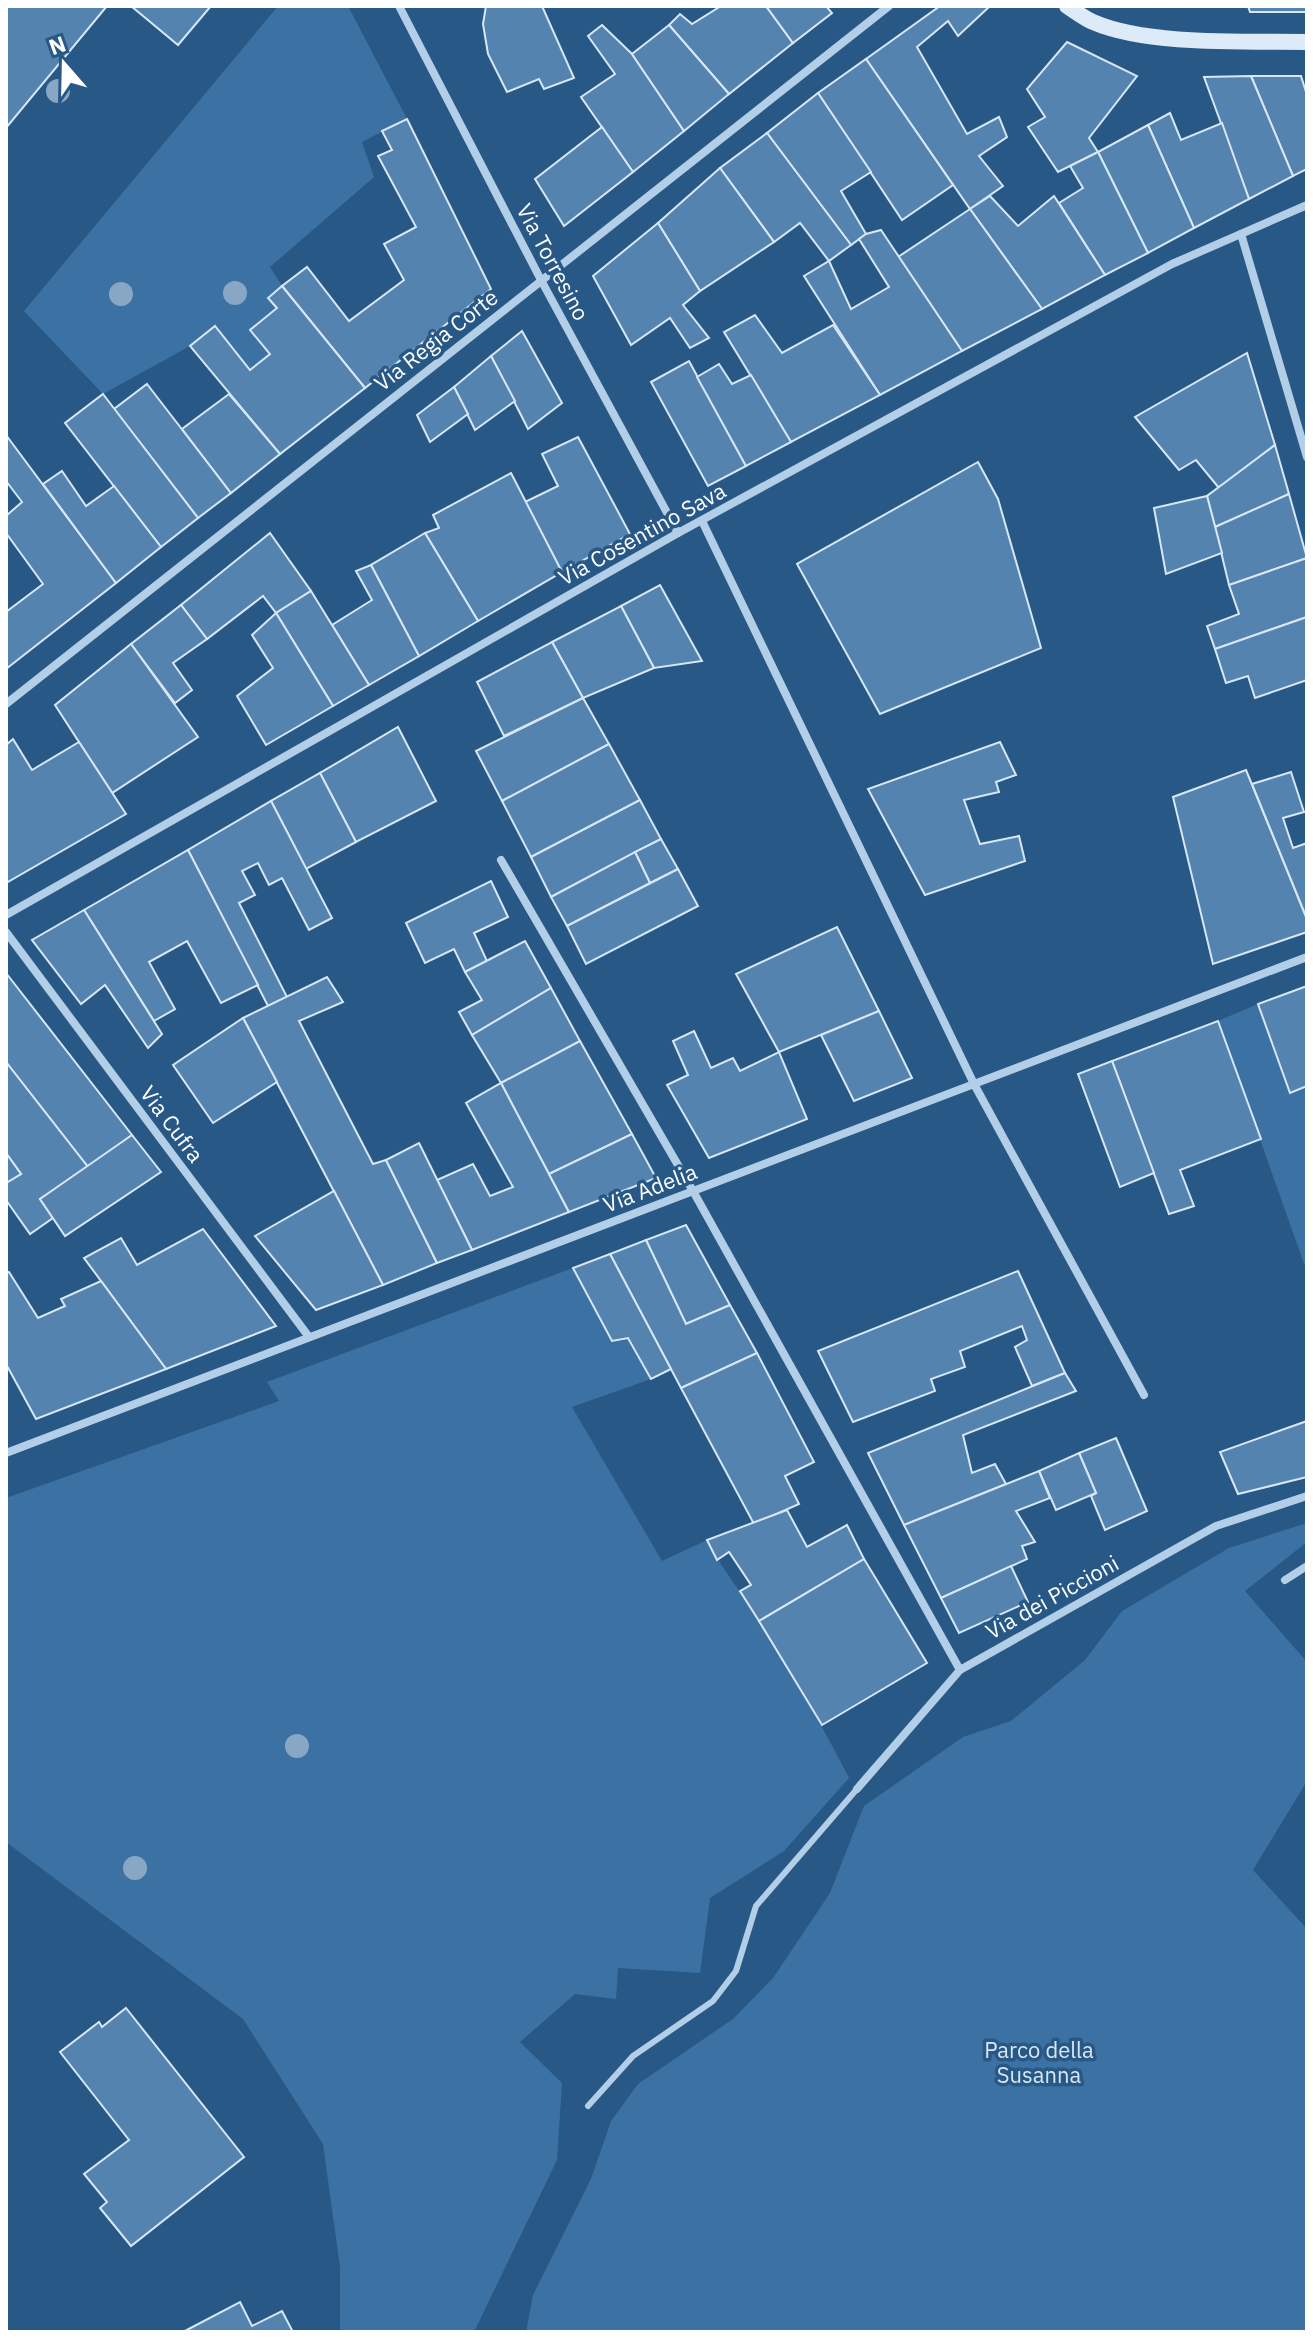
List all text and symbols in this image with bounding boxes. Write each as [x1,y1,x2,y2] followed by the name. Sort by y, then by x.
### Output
[24,24,104,104] north arrow
[45,28,69,61] text: N
[510,198,596,325] street label: Via Torresino
[368,282,504,397] street label: Via Regia Corte
[553,475,731,592] street label: Via Cosentino Sava
[134,1079,211,1168] street label: Via Cufra
[599,1156,701,1219] street label: Via Adelia
[980,1548,1124,1645] street label: Via dei Piccioni
[984,2035,1094,2089] park label: Parco della Susanna

